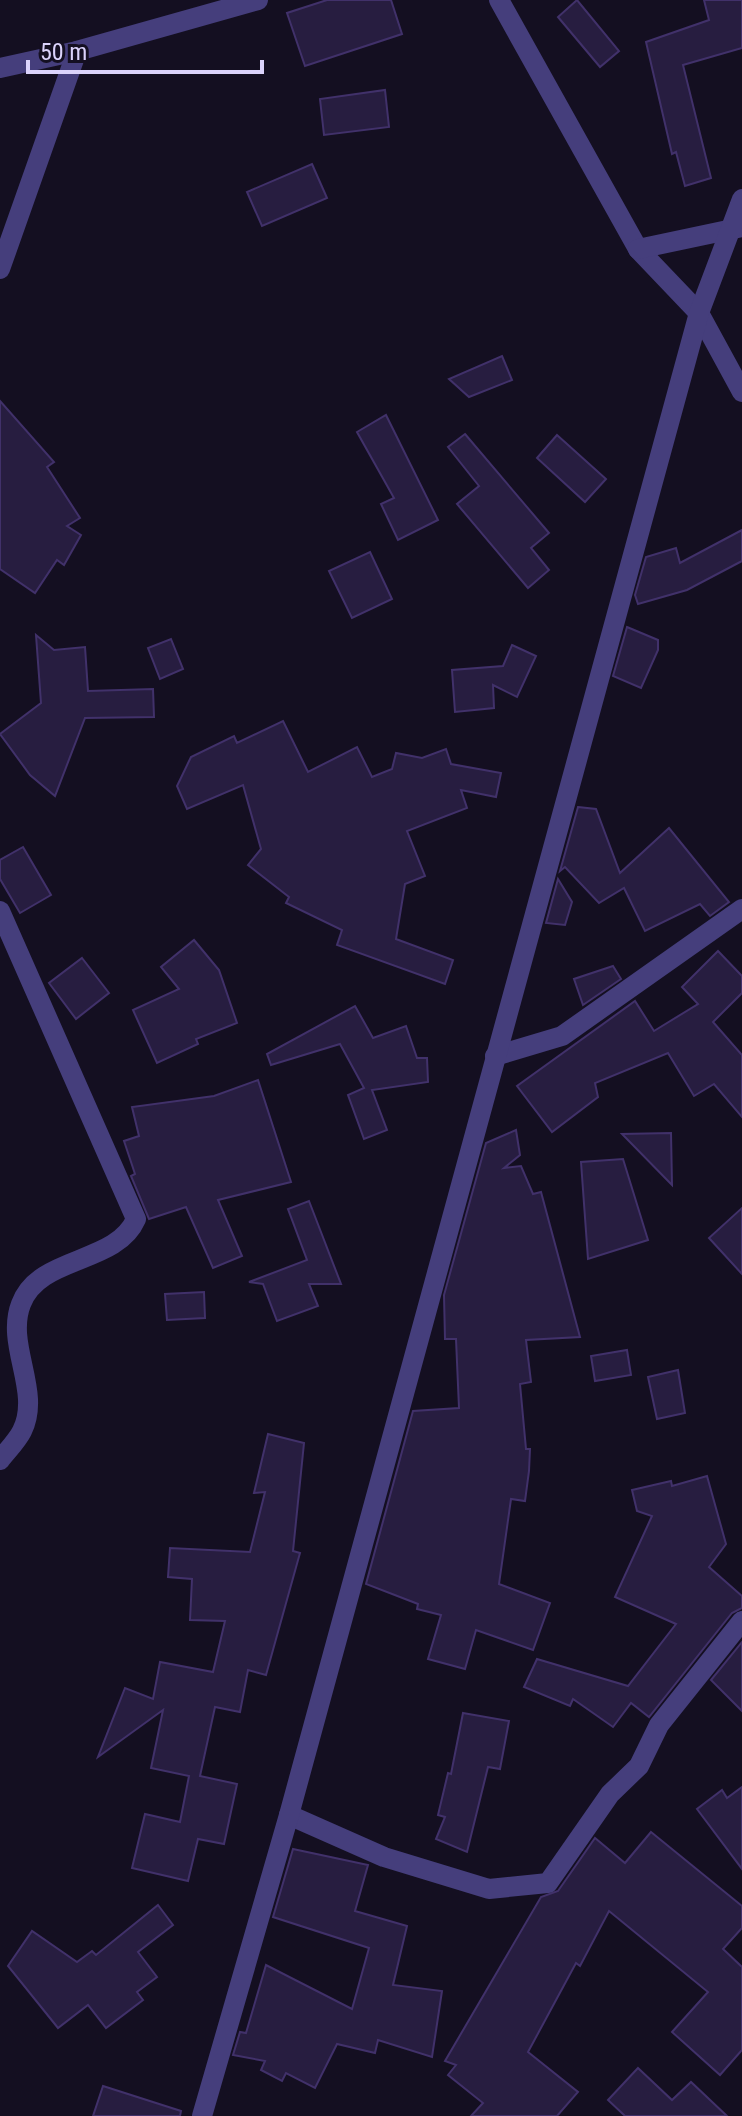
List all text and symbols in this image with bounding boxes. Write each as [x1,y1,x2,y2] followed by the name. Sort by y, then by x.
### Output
[28,24,262,74] scale bar
[40,38,87,66] text: 50 m

